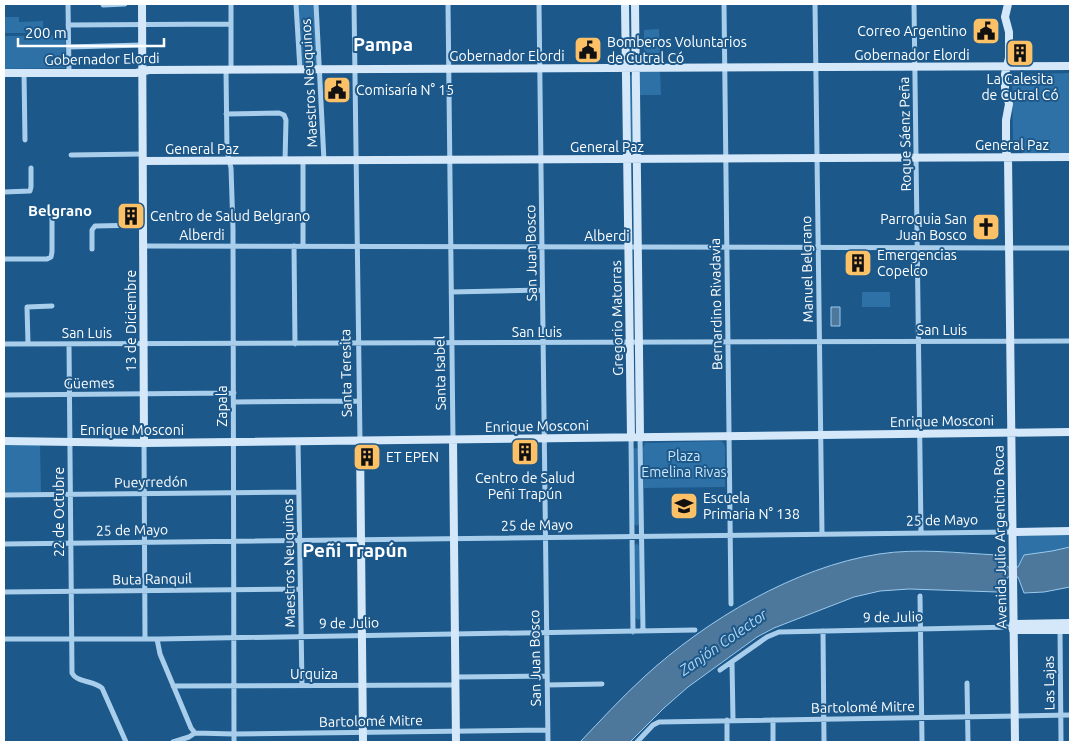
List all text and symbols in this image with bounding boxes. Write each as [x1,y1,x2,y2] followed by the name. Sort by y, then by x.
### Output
[18,15,164,47] scale bar
[971,16,1001,46] public building icon: Correo Argentino
[298,18,320,148] street label: Maestros Neuquinos
[857,23,967,39] place label: Correo Argentino
[25,24,67,41] text: 200 m
[353,33,413,55] district label: Pampa
[607,34,747,66] place label: Bomberos Voluntarios de Cutral Có
[573,35,603,65] public building icon: Bomberos Voluntarios de Cutral Có
[1005,38,1035,68] building icon: La Calesita de Cutral Có
[854,47,970,63] street label: Gobernador Elordi
[449,48,565,64] street label: Gobernador Elordi
[44,50,160,68] street label: Gobernador Elordi
[981,71,1059,103] place label: La Calesita de Cutral Có
[322,75,352,105] public building icon: Comisaría N° 15
[896,76,914,192] street label: Roque Sáenz Peña
[356,82,454,98] place label: Comisaría N° 15
[975,137,1049,153] street label: General Paz
[570,139,644,155] street label: General Paz
[165,141,239,157] street label: General Paz
[116,201,146,231] building icon: Centro de Salud Belgrano
[28,202,92,219] district label: Belgrano
[522,204,540,302] street label: San Juan Bosco
[150,208,310,224] place label: Centro de Salud Belgrano
[880,211,967,243] place label: Parroquia San Juan Bosco
[971,212,1001,242] church icon: Parroquia San Juan Bosco
[798,215,816,323] street label: Manuel Belgrano
[179,227,225,243] street label: Alberdi
[584,228,630,244] street label: Alberdi
[707,238,725,370] street label: Bernardino Rivadavia
[877,247,957,279] place label: Emergencias Copelco
[843,248,873,278] building icon: Emergencias Copelco
[608,260,626,376] street label: Gregorio Matorras
[123,270,139,372] street label: 13 de Diciembre
[917,322,967,338] street label: San Luis
[512,324,562,340] street label: San Luis
[62,325,112,341] street label: San Luis
[337,329,355,417] street label: Santa Teresita
[431,335,449,411] street label: Santa Isabel
[63,375,115,391] street label: Güemes
[214,385,230,427] street label: Zapala
[890,412,994,430] street label: Enrique Mosconi
[485,417,589,435] street label: Enrique Mosconi
[80,422,184,438] street label: Enrique Mosconi
[510,437,540,467] building icon: Centro de Salud Peñi Trapún
[352,442,382,472] building icon: ET EPEN
[990,445,1010,629] street label: Avenida Julio Argentino Roca
[641,448,727,480] park label: Plaza Emelina Rivas
[386,449,439,465] place label: ET EPEN
[51,467,67,557] street label: 22 de Octubre
[475,470,575,502] place label: Centro de Salud Peñi Trapún
[114,473,188,491] street label: Pueyrredón
[703,490,800,522] place label: Escuela Primaria N° 138
[669,491,699,521] school or university icon: Escuela Primaria N° 138
[280,498,298,628] street label: Maestros Neuquinos
[906,511,978,529] street label: 25 de Mayo
[501,516,573,534] street label: 25 de Mayo
[96,521,168,539] street label: 25 de Mayo
[302,539,408,561] district label: Peñi Trapún
[112,570,192,588] street label: Buta Ranquil
[675,605,771,679] water label: Zanjón Colector
[863,608,923,626] street label: 9 de Julio
[526,609,544,707] street label: San Juan Bosco
[319,614,379,632] street label: 9 de Julio
[1041,656,1057,710] street label: Las Lajas
[290,666,338,682] street label: Urquiza
[811,698,915,716] street label: Bartolomé Mitre
[319,712,423,730] street label: Bartolomé Mitre

